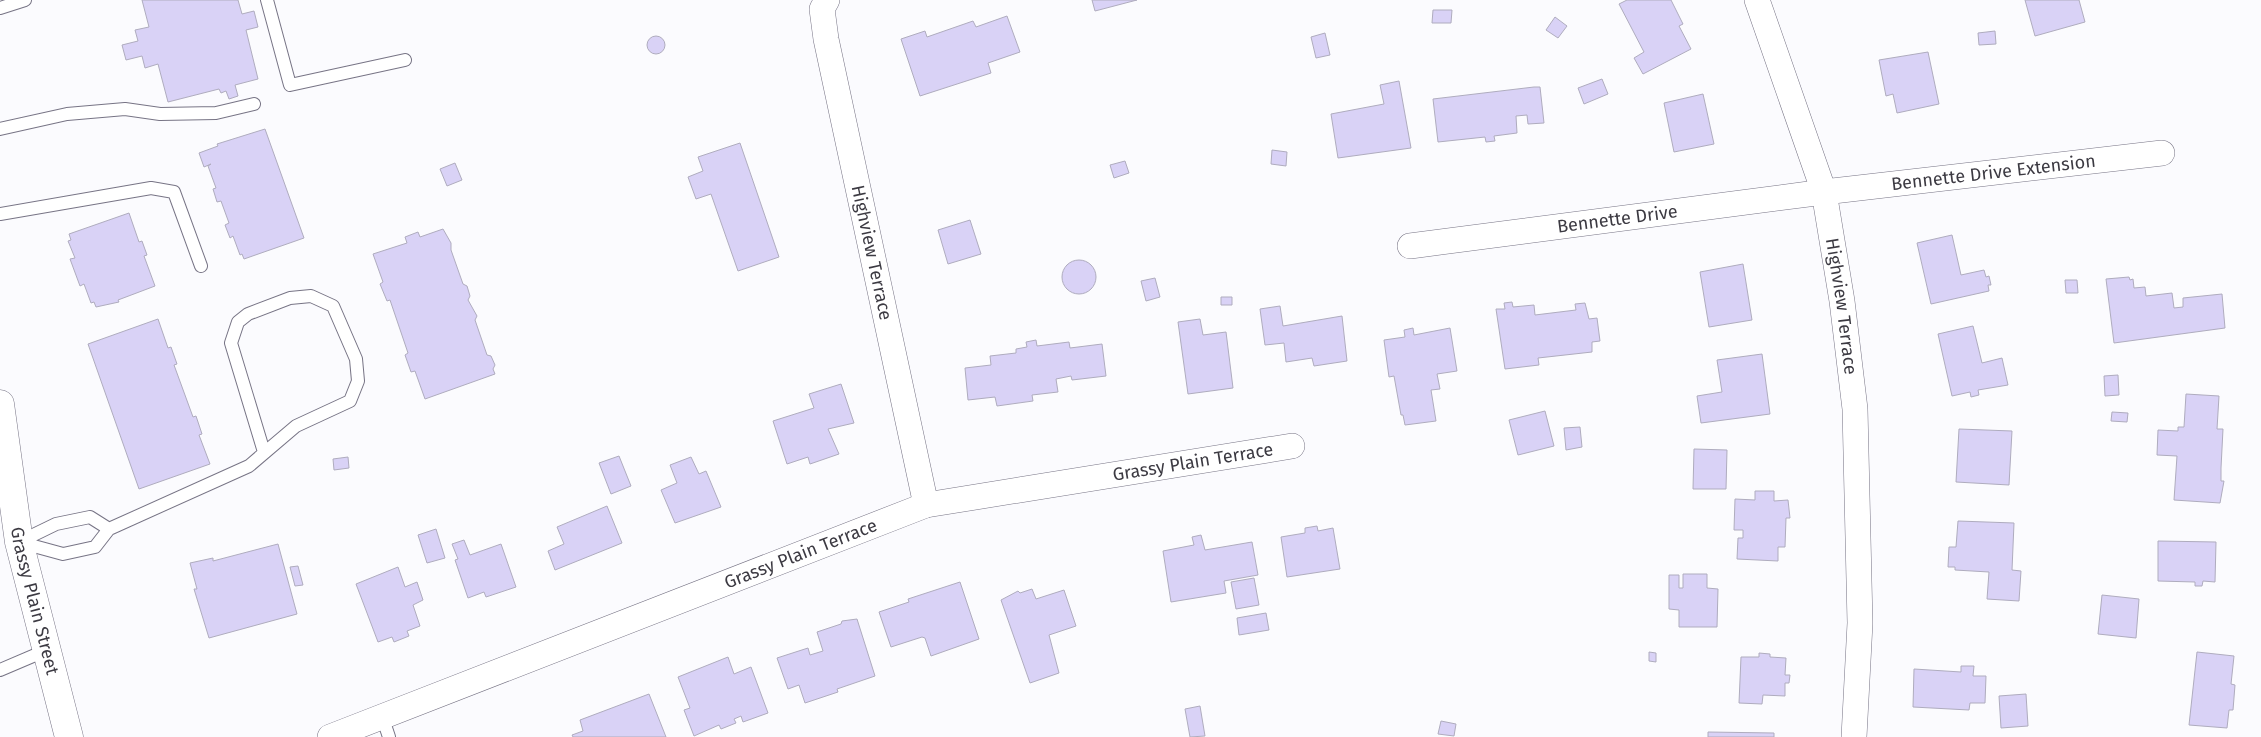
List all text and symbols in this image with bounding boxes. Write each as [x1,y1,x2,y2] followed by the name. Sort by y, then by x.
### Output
[1890,150,2097,195] street label: Bennette Drive Extension
[847,183,897,322] street label: Highview Terrace
[1556,200,1679,238] street label: Bennette Drive
[1821,236,1862,376] street label: Highview Terrace
[1111,438,1275,486] street label: Grassy Plain Terrace
[721,514,880,593] street label: Grassy Plain Terrace
[6,525,64,678] street label: Grassy Plain Street

